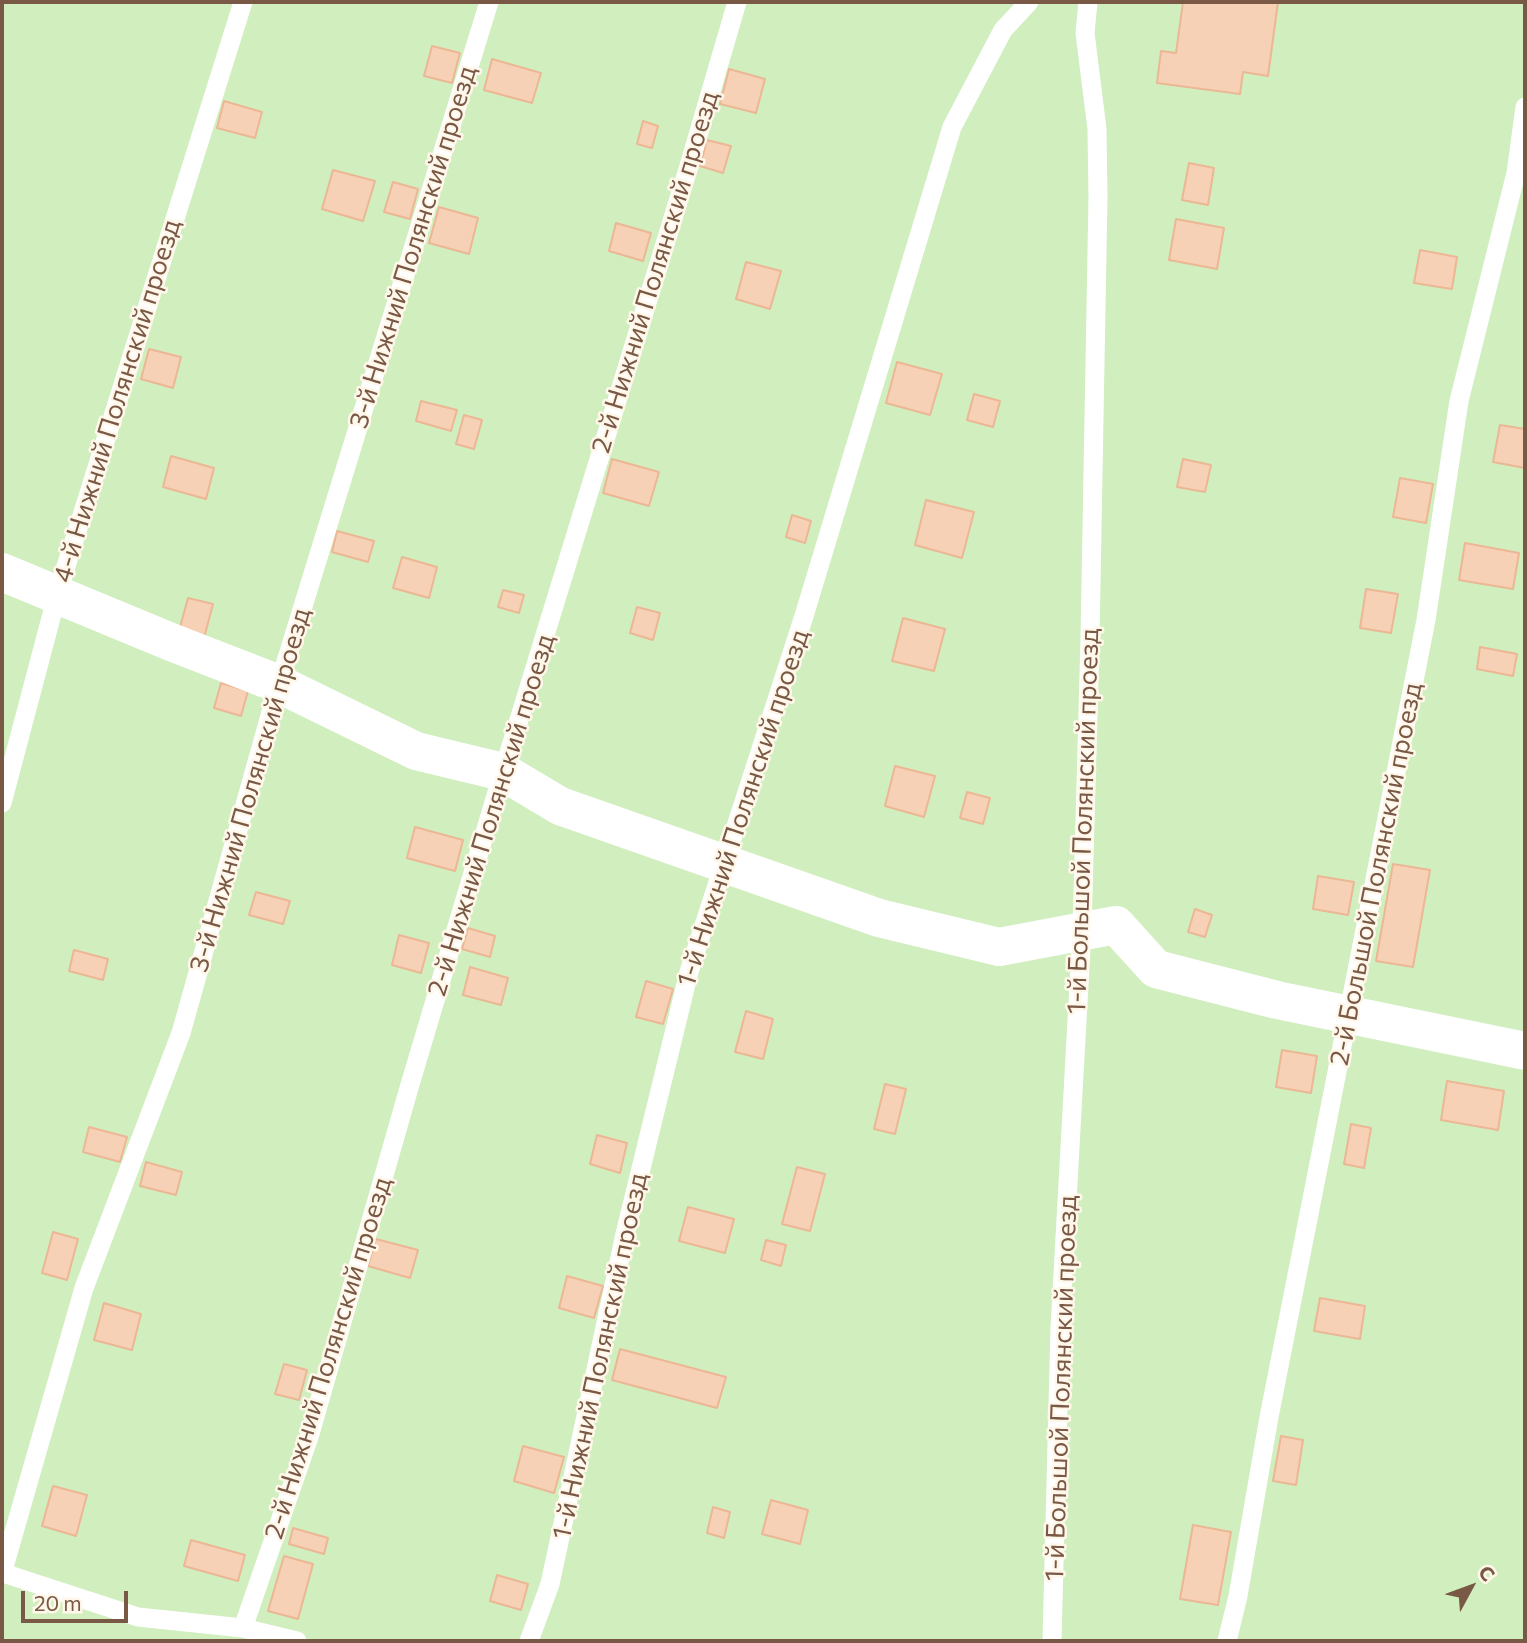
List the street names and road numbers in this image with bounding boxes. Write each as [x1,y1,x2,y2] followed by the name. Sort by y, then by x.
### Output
[343,62,483,432] street label: 3-й Нижний Полянский проезд
[585,87,725,457] street label: 2-й Нижний Полянский проезд
[47,216,187,586] street label: 4-й Нижний Полянский проезд
[183,604,317,976] street label: 3-й Нижний Полянский проезд
[670,626,816,990] street label: 1-й Нижний Полянский проезд
[1061,628,1105,1014] street label: 1-й Большой Полянский проезд
[421,630,561,1000] street label: 2-й Нижний Полянский проезд
[1324,680,1428,1068] street label: 2-й Большой Полянский проезд
[546,1170,654,1542] street label: 1-й Нижний Полянский проезд
[258,1173,398,1543] street label: 2-й Нижний Полянский проезд
[1039,1195,1083,1581] street label: 1-й Большой Полянский проезд

